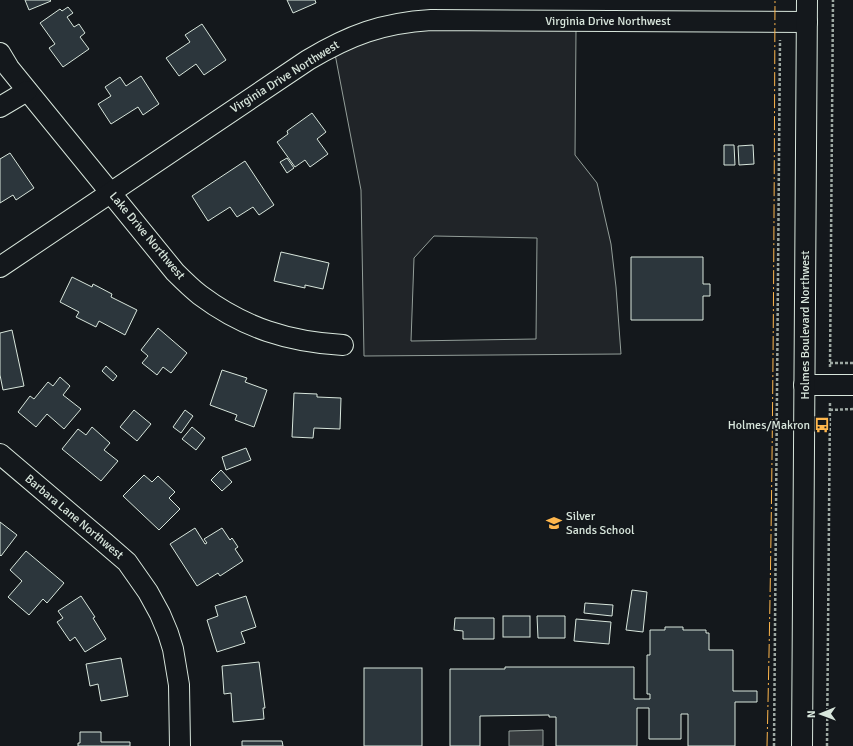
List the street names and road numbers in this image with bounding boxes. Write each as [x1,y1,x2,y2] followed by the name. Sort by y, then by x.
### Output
[545,14,671,29] street label: Virginia Drive Northwest
[228,37,342,117] street label: Virginia Drive Northwest
[106,189,188,283] street label: Lake Drive Northwest
[798,250,813,400] street label: Holmes Boulevard Northwest
[22,471,126,563] street label: Barbara Lane Northwest

